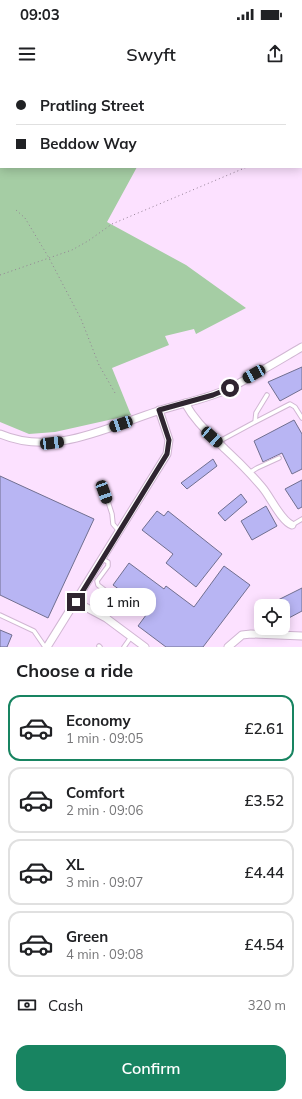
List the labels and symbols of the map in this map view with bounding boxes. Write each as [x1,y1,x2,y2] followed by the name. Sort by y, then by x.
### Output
[241,363,267,385] car
[221,379,239,397] route start
[108,414,134,434] car
[199,425,225,449] car
[39,436,65,450] car
[94,479,114,505] car
[90,588,156,616] callout: 1 min
[67,593,85,611] route end

